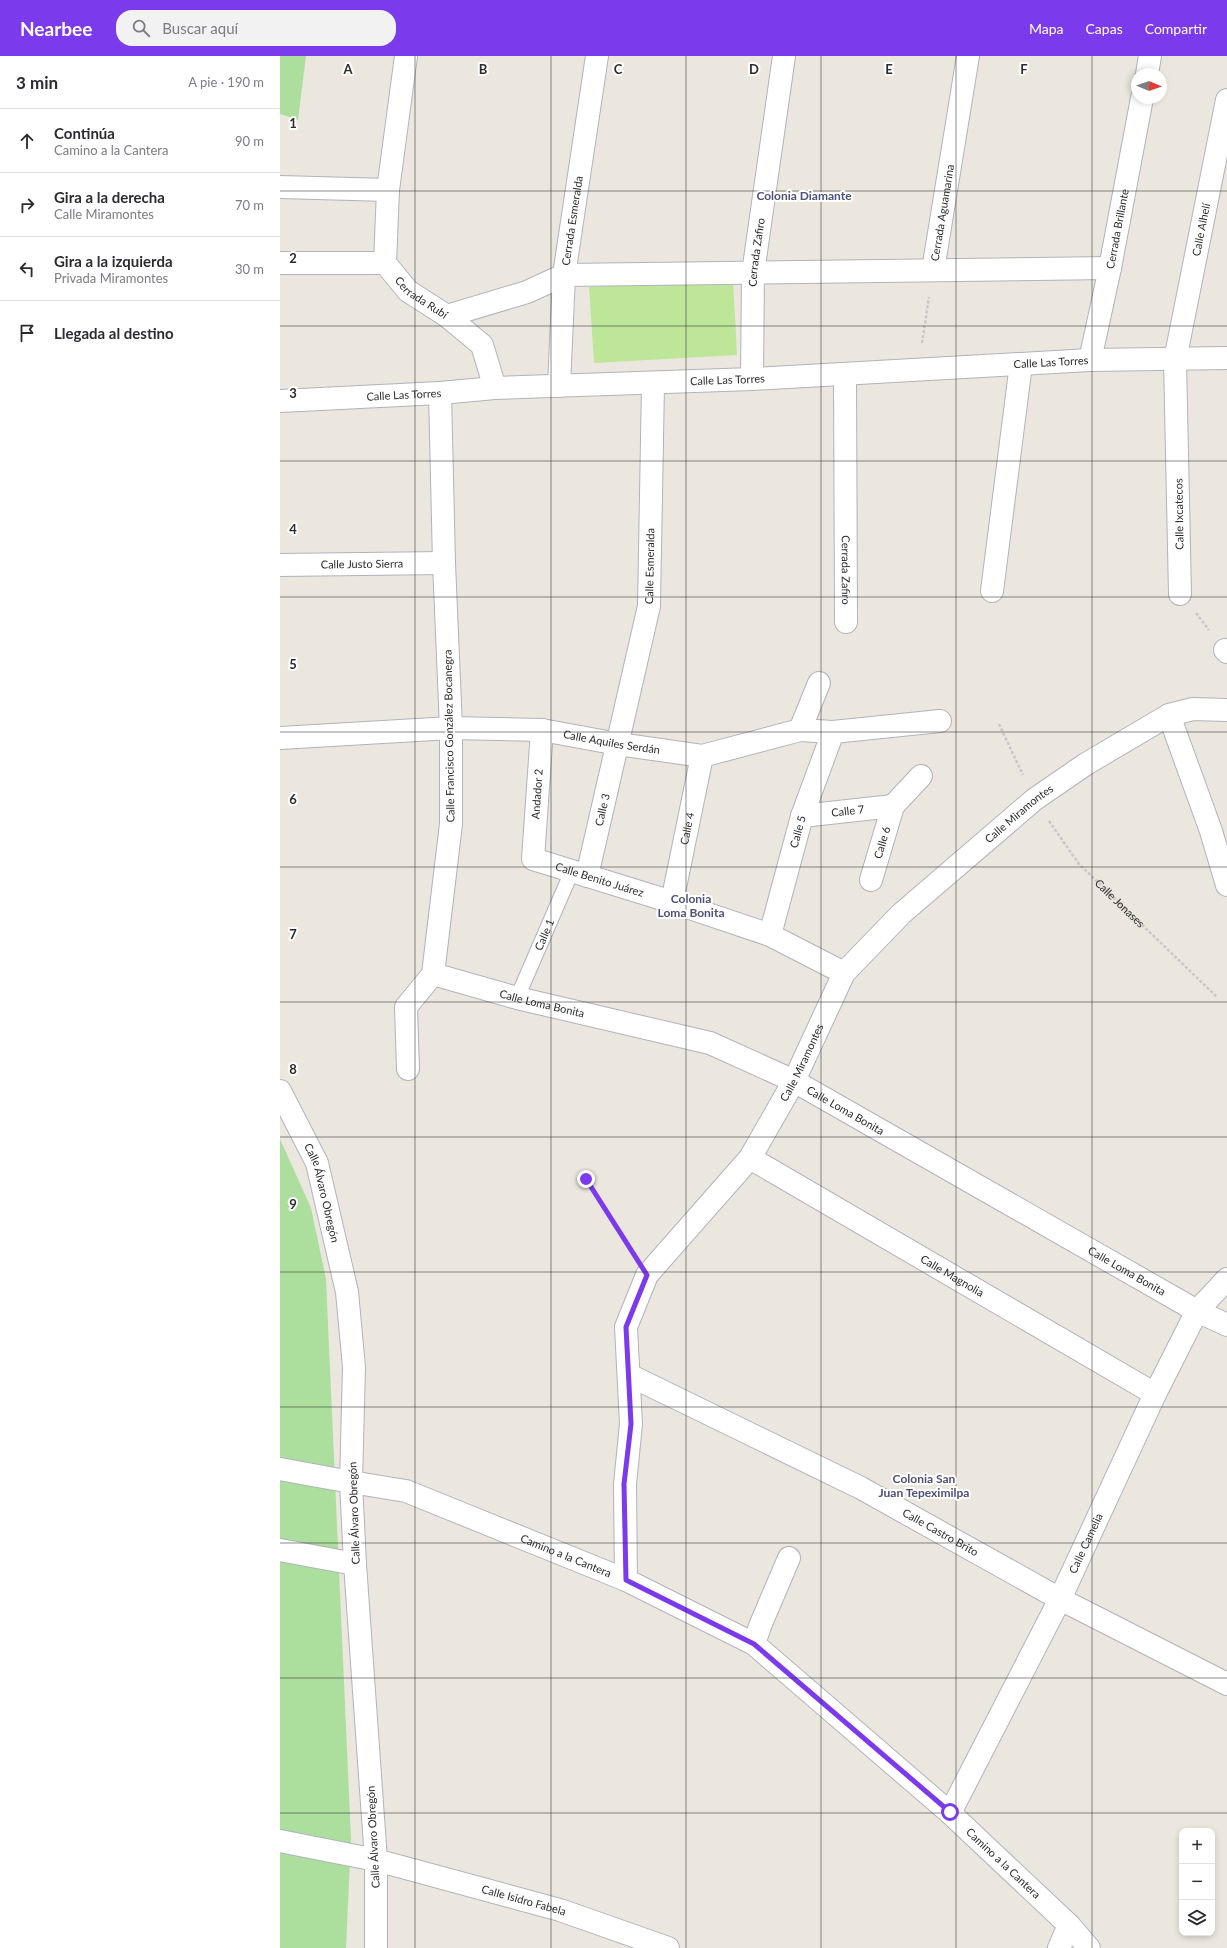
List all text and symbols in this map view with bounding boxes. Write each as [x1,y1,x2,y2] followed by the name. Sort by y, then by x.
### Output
[116,10,396,46] search box
[20,17,92,40] text: Nearbee
[130,17,152,39] icon: search
[162,19,238,37] text: Buscar aquí
[1029,20,1064,37] text: Mapa
[1086,20,1123,37] text: Capas
[1145,20,1207,37] text: Compartir
[342,61,353,77] text: A
[479,61,488,77] text: B
[614,61,623,77] text: C
[749,61,759,77] text: D
[885,61,893,77] text: E
[1020,61,1028,77] text: F
[1131,68,1167,104] north arrow
[16,72,58,93] text: 3 min
[188,74,264,90] text: A pie · 190 m
[289,115,297,131] text: 1
[54,124,115,142] text: Continúa
[16,130,38,152] icon: ahead
[235,133,264,149] text: 90 m
[54,142,168,158] text: Camino a la Cantera
[928,163,956,262] street label: Cerrada Aguamarina
[559,175,585,266] street label: Cerrada Esmeralda
[54,188,165,206] text: Gira a la derecha
[756,188,852,203] district label: Colonia Diamante
[1103,188,1131,270] street label: Cerrada Brillante
[16,194,38,216] icon: right
[235,197,264,213] text: 70 m
[1189,202,1212,257] street label: Calle Alhelí
[54,206,154,222] text: Calle Miramontes
[746,217,767,287] street label: Cerrada Zafiro
[289,250,297,266] text: 2
[54,252,173,270] text: Gira a la izquierda
[16,258,38,280] icon: left
[235,261,264,277] text: 30 m
[54,270,168,286] text: Privada Miramontes
[393,274,451,321] street label: Cerrada Rubí
[16,322,38,344] icon: arrive
[54,324,174,342] text: Llegada al destino
[1013,353,1089,370] street label: Calle Las Torres
[690,371,765,387] street label: Calle Las Torres
[289,385,297,401] text: 3
[366,386,442,403] street label: Calle Las Torres
[1171,478,1186,550] street label: Calle Ixcatecos
[289,521,297,537] text: 4
[642,528,656,604] street label: Calle Esmeralda
[840,535,853,605] street label: Cerrada Zafiro
[321,556,403,571] street label: Calle Justo Sierra
[440,650,457,822] street label: Calle Francisco González Bocanegra
[289,656,297,672] text: 5
[562,727,661,756] street label: Calle Aquiles Serdán
[528,768,545,820] street label: Andador 2
[982,781,1056,845] street label: Calle Miramontes
[289,791,297,807] text: 6
[592,792,612,827] street label: Calle 3
[831,802,865,819] street label: Calle 7
[677,810,696,846] street label: Calle 4
[787,814,808,849] street label: Calle 5
[871,825,893,860] street label: Calle 6
[554,859,645,899] street label: Calle Benito Juárez
[1093,876,1148,930] street label: Calle Jonases
[658,891,724,920] district label: Colonia Loma Bonita
[531,917,556,952] street label: Calle 1
[289,926,297,942] text: 7
[498,986,586,1020] street label: Calle Loma Bonita
[777,1021,826,1103] street label: Calle Miramontes
[289,1061,297,1077] text: 8
[805,1083,887,1137] street label: Calle Loma Bonita
[302,1141,342,1244] street label: Calle Álvaro Obregón
[577,1170,595,1188] route end
[289,1196,297,1212] text: 9
[1086,1243,1168,1298] street label: Calle Loma Bonita
[918,1252,986,1299] street label: Calle Magnolia
[345,1462,362,1565] street label: Calle Álvaro Obregón
[879,1471,969,1500] district label: Colonia San Juan Tepeximilpa
[900,1506,981,1558] street label: Calle Castro Brito
[1066,1511,1105,1575] street label: Calle Camelia
[519,1531,613,1579] street label: Camino a la Cantera
[363,1785,382,1889] street label: Calle Álvaro Obregón
[941,1803,959,1821] route start
[964,1825,1043,1901] street label: Camino a la Cantera
[1179,1828,1215,1936] map controls
[1179,1828,1215,1864] button: +
[1179,1864,1215,1900] button: −
[480,1882,568,1918] street label: Calle Isidro Fabela
[1179,1900,1215,1936] button: layers

